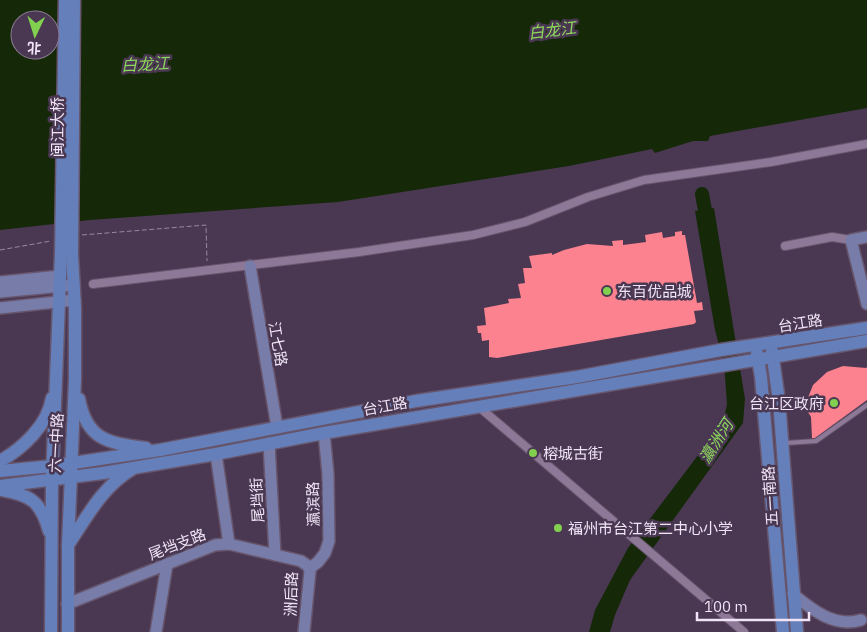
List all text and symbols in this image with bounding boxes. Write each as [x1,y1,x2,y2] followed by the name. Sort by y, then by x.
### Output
[10,10,60,60] north arrow
[527,17,579,43] water label: 白龙江
[26,39,42,57] text: 北
[121,53,171,75] water label: 白龙江
[48,97,67,157] street label: 闽江大桥
[617,282,692,301] place label: 东百优品城
[601,285,613,297] marker: 东百优品城
[776,310,824,336] street label: 台江路
[265,320,291,368] street label: 江七路
[361,393,409,419] street label: 台江路
[749,394,824,413] place label: 台江区政府
[828,397,840,409] marker: 台江区政府
[45,413,67,473] street label: 六一中路
[695,413,739,467] water label: 瀛洲河
[543,444,603,463] place label: 榕城古街
[527,447,539,459] marker: 榕城古街
[758,465,782,527] street label: 五一南路
[246,477,268,523] street label: 尾垱街
[303,481,323,527] street label: 瀛滨路
[568,519,733,538] place label: 福州市台江第二中心小学
[552,522,564,534] marker: 福州市台江第二中心小学
[146,524,208,564] street label: 尾垱支路
[281,571,301,617] street label: 洲后路
[697,590,810,622] scale bar
[704,597,748,616] text: 100 m

